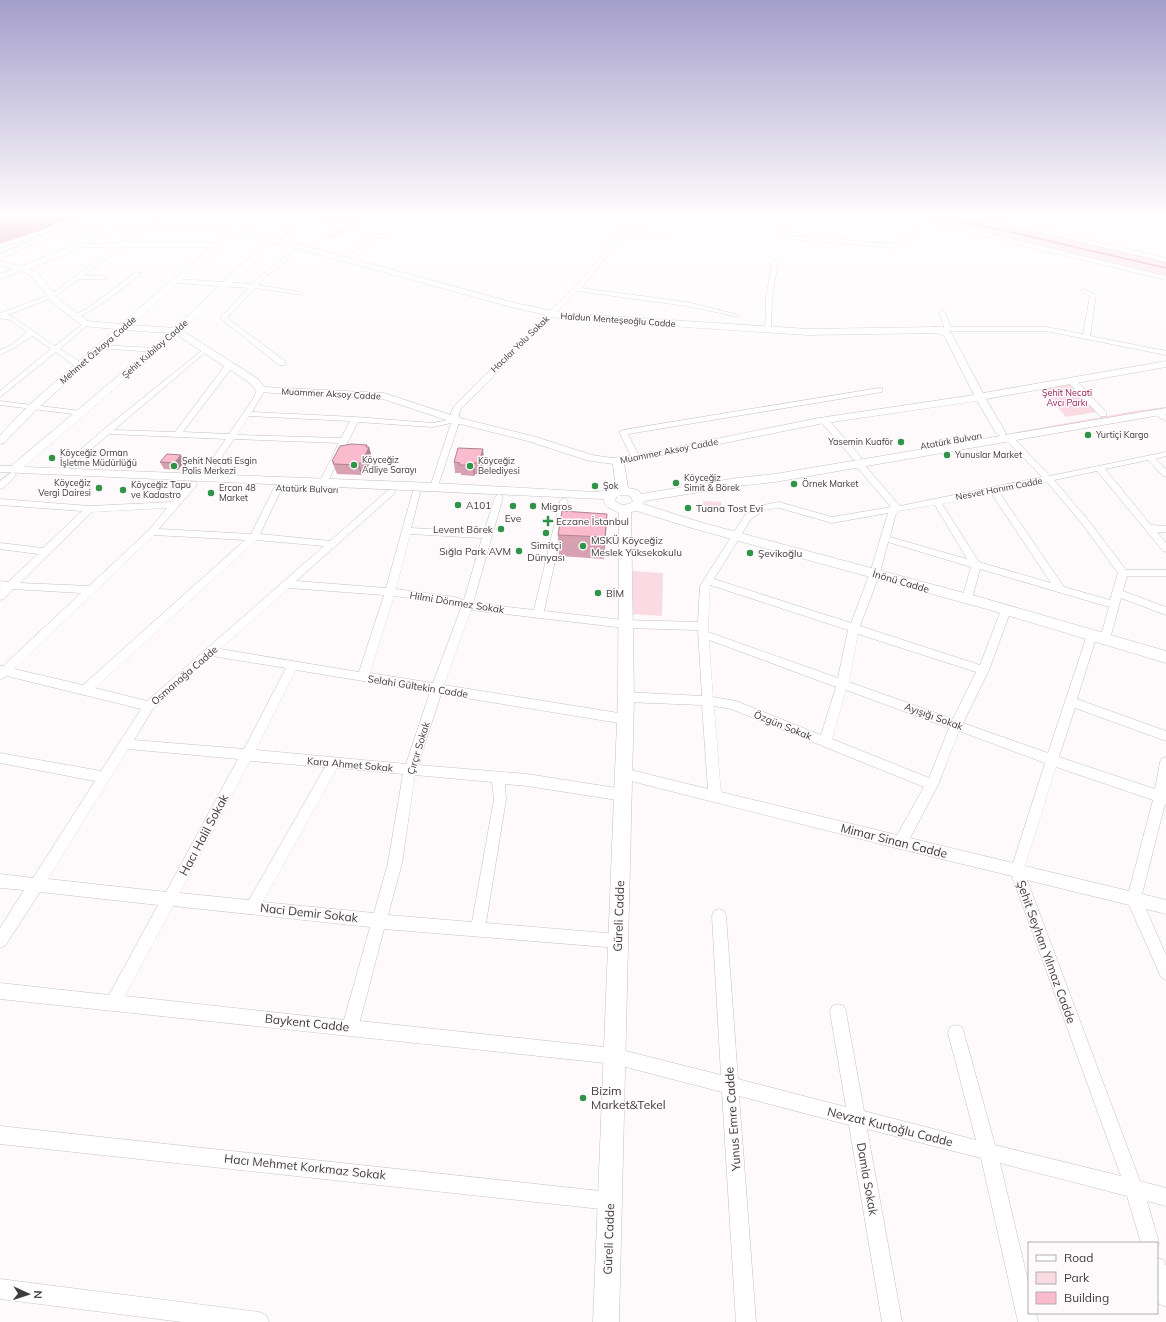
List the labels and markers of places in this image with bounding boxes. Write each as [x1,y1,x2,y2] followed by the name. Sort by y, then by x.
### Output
[1095,429,1149,440] place label: Yurtiçi Kargo
[1083,430,1093,440] marker: Yurtiçi Kargo
[827,436,894,447] place label: Yasemin Kuaför
[896,437,906,447] marker: Yasemin Kuaför
[60,447,137,468] place label: Köyceğiz Orman İşletme Müdürlüğü
[954,449,1022,460] place label: Yunuslar Market
[942,450,952,460] marker: Yunuslar Market
[47,453,57,463] marker: Köyceğiz Orman İşletme Müdürlüğü
[362,454,417,476] place label: Köyceğiz Adliye Sarayı
[182,455,257,476] place label: Şehit Necati Esgin Polis Merkezi
[478,455,520,477] place label: Köyceğiz Belediyesi
[349,460,359,470] marker: Köyceğiz Adliye Sarayı
[169,461,179,471] marker: Şehit Necati Esgin Polis Merkezi
[465,461,475,471] marker: Köyceğiz Belediyesi
[684,472,740,493] place label: Köyceğiz Simit & Börek
[38,477,91,498] place label: Köyceğiz Vergi Dairesi
[671,478,681,488] marker: Köyceğiz Simit & Börek
[802,478,858,489] place label: Örnek Market
[131,479,191,500] place label: Köyceğiz Tapu ve Kadastro
[789,479,799,489] marker: Örnek Market
[603,480,619,491] place label: Şok
[590,481,600,491] marker: Şok
[219,482,256,503] place label: Ercan 48 Market
[94,483,104,493] marker: Köyceğiz Vergi Dairesi
[118,485,128,495] marker: Köyceğiz Tapu ve Kadastro
[206,488,216,498] marker: Ercan 48 Market
[466,499,491,512] place label: A101
[453,500,463,510] marker: A101
[541,500,572,513] place label: Migros
[508,501,518,511] marker: Eve
[528,501,538,511] marker: Migros
[696,502,763,515] place label: Tuana Tost Evi
[683,503,693,513] marker: Tuana Tost Evi
[505,512,521,525] place label: Eve
[556,515,629,528] place label: Eczane İstanbul
[543,516,553,526] marker: Eczane İstanbul
[433,523,494,536] place label: Levent Börek
[496,524,506,534] marker: Levent Börek
[541,528,551,538] marker: Simitçi Dünyası
[591,534,682,559] place label: MSKÜ Köyceğiz Meslek Yüksekokulu
[527,539,565,564] place label: Simitçi Dünyası
[578,541,588,551] marker: MSKÜ Köyceğiz Meslek Yüksekokulu
[439,545,511,558] place label: Sığla Park AVM
[514,546,524,556] marker: Sığla Park AVM
[758,547,802,560] place label: Şevikoğlu
[745,548,755,558] marker: Şevikoğlu
[606,587,624,600] place label: BİM
[593,588,603,598] marker: BİM
[591,1083,666,1112] place label: Bizim Market&Tekel
[578,1093,588,1103] marker: Bizim Market&Tekel

